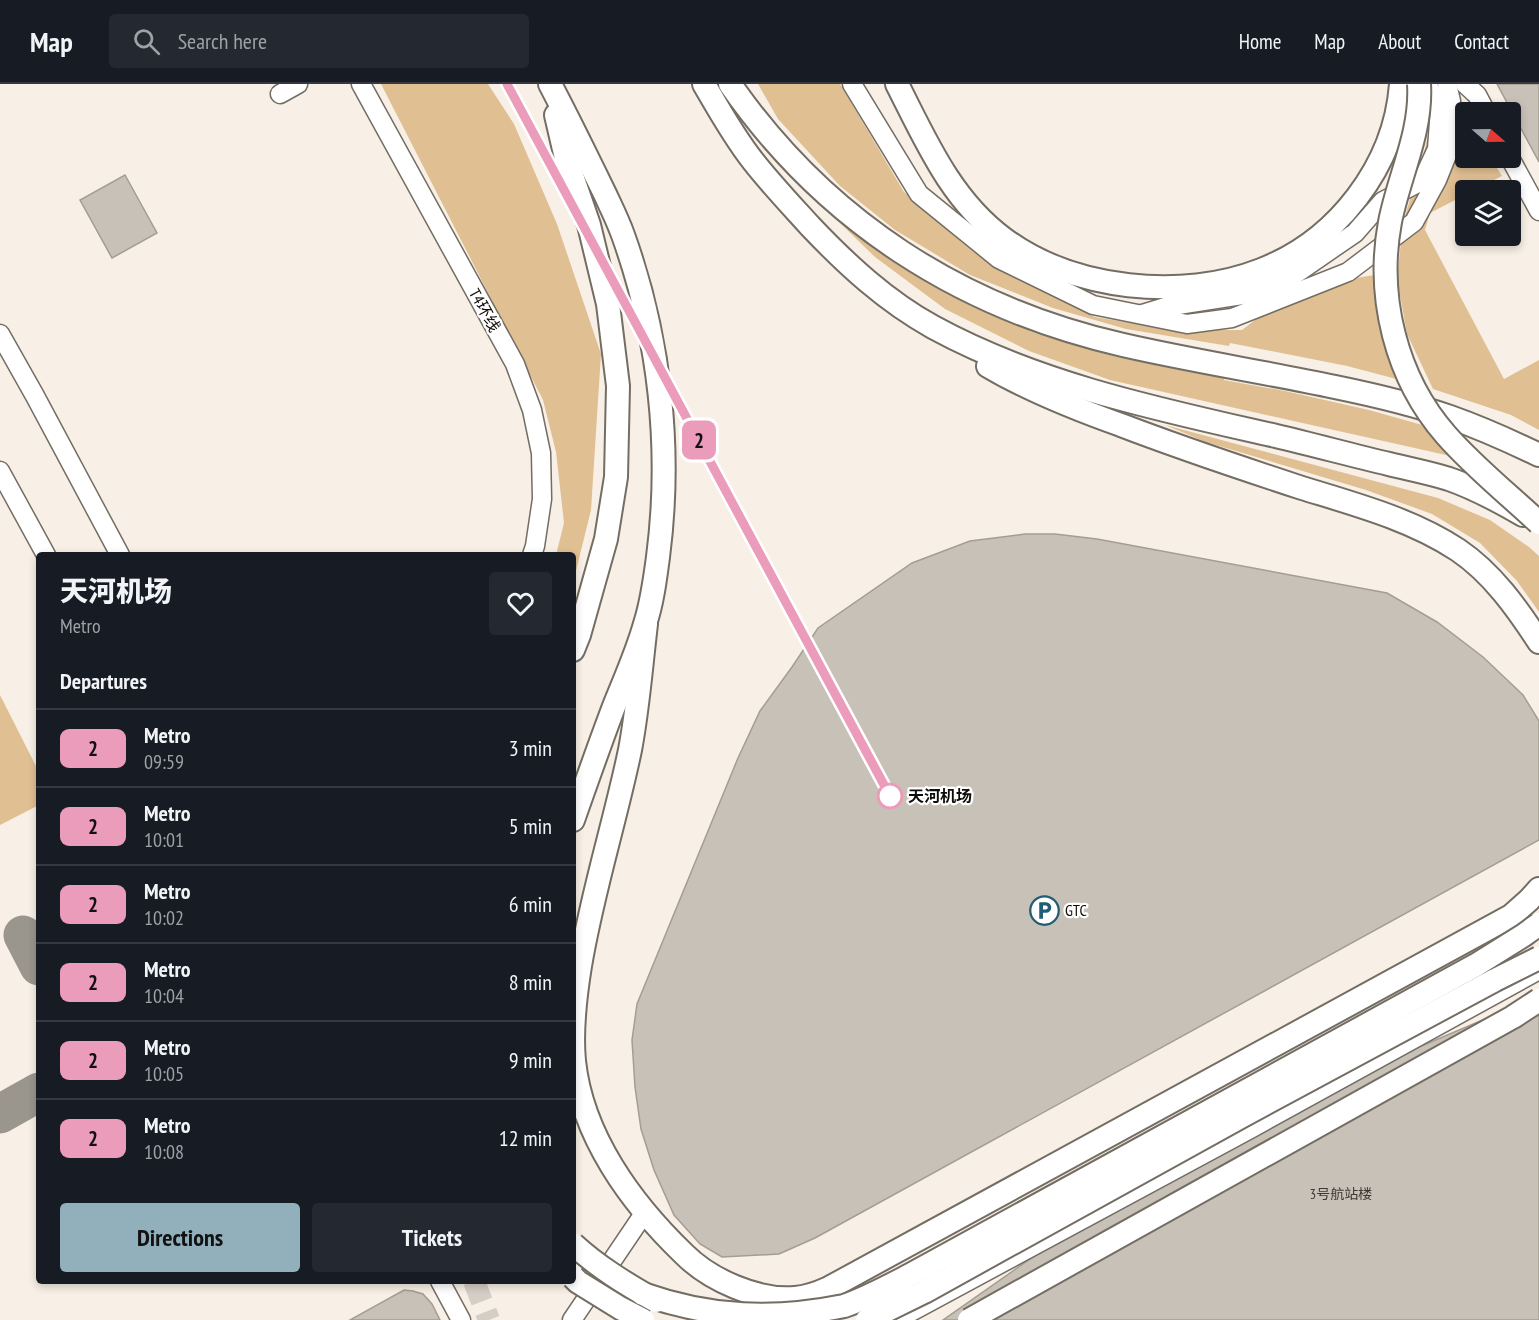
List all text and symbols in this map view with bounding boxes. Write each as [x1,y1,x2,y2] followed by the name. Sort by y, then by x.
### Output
[109,14,529,68] search box
[30,23,73,60] text: Map
[130,25,163,58] icon: search
[178,27,267,55] text: Search here
[1239,28,1281,55] text: Home
[1314,28,1345,55] text: Map
[1378,28,1421,55] text: About
[1454,28,1509,55] text: Contact
[1455,102,1521,168] north arrow
[1455,102,1521,246] map controls
[1455,180,1521,246] button: layers
[465,285,505,335] street label: T4环线
[680,420,718,460] line badge: 2
[694,427,704,454] text: 2
[60,572,172,609] text: 天河机场
[489,572,552,635] button: heart
[60,613,101,639] text: Metro
[60,667,147,695] text: Departures
[144,721,191,749] text: Metro
[509,734,552,762] text: 3 min
[88,735,98,762] text: 2
[144,749,184,775] text: 09:59
[877,783,903,809] marker: 天河机场
[908,786,972,806] place label: 天河机场
[144,799,191,827] text: Metro
[509,812,552,840] text: 5 min
[88,813,98,840] text: 2
[144,827,184,853] text: 10:01
[144,877,191,905] text: Metro
[509,890,552,918] text: 6 min
[88,891,98,918] text: 2
[1028,894,1060,926] parking icon: GTC
[1065,900,1087,920] place label: GTC
[144,905,184,931] text: 10:02
[144,955,191,983] text: Metro
[509,968,552,996] text: 8 min
[88,969,98,996] text: 2
[144,983,184,1009] text: 10:04
[144,1033,191,1061] text: Metro
[509,1046,552,1074] text: 9 min
[88,1047,98,1074] text: 2
[144,1061,184,1087] text: 10:05
[144,1111,191,1139] text: Metro
[499,1124,552,1152] text: 12 min
[88,1125,98,1152] text: 2
[144,1139,184,1165] text: 10:08
[1310,1185,1372,1203] house number: 3号航站楼
[60,1203,300,1272] button: Directions
[312,1203,552,1272] button: Tickets

